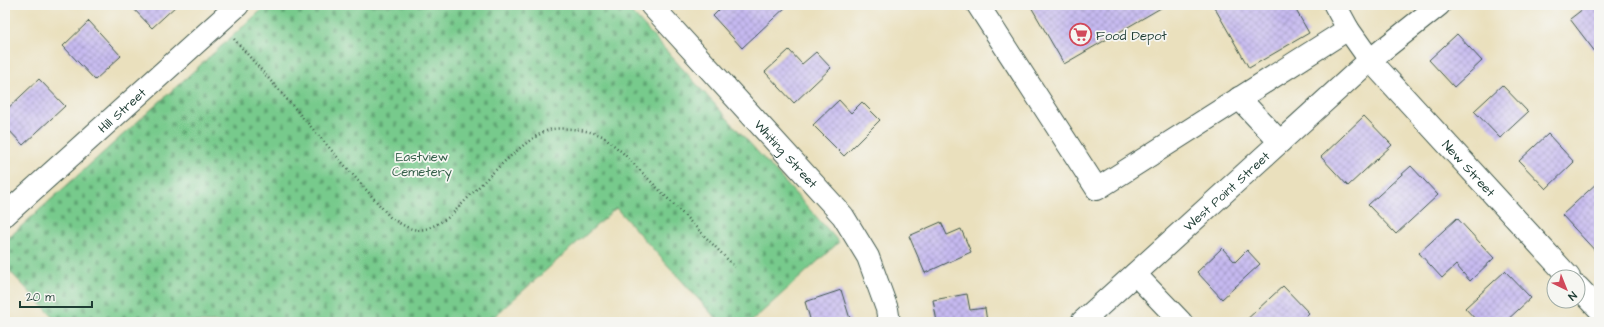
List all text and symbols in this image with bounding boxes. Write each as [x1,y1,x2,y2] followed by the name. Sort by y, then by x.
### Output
[1068,22,1094,48] supermarket icon: Food Depot
[1096,27,1168,45] place label: Food Depot
[94,84,151,137] street label: Hill Street
[750,116,822,193] street label: Whiting Street
[1438,137,1500,202] street label: New Street
[1180,147,1275,236] street label: West Point Street
[392,148,452,182] park label: Eastview Cemetery
[1546,269,1586,309] north arrow
[20,283,92,309] scale bar
[1565,288,1580,304] text: N
[26,289,55,306] text: 20 m

